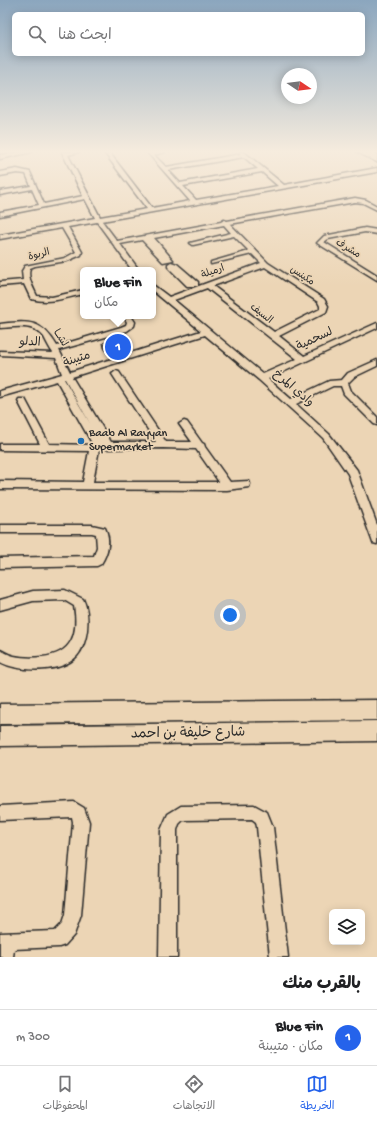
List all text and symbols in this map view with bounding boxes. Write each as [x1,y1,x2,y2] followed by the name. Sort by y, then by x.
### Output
[12,12,365,56] search box
[26,23,48,45] icon: search
[58,27,112,45] text: ابحث هنا
[281,68,317,104] north arrow
[333,237,363,261] street label: مشرف
[27,246,51,264] street label: الربوة
[200,262,226,282] street label: ارميلة
[287,263,317,289] street label: مكينس
[80,267,156,319] popup
[94,274,142,292] text: Blue Fin
[94,296,118,311] text: مكان
[247,301,275,327] street label: السيف
[295,326,335,354] street label: لسحمية
[50,327,70,349] street label: لشــا
[105,332,131,362] pin: 1
[18,335,41,351] street label: الدلو
[62,349,92,371] street label: متيبنة
[270,368,316,410] street label: وادي المرخ
[88,427,168,455] place label: Baab Al Rayyan Supermarket
[76,436,86,446] marker: Baab Al Rayyan Supermarket
[220,605,240,625] your location
[130,724,246,744] street label: شارع خليفة بن احمد
[329,909,365,945] map controls
[329,909,365,945] button: layers
[282,975,361,995] text: بالقرب منك
[276,1018,323,1036] text: Blue Fin
[16,1030,50,1045] text: 300 m
[345,1030,351,1045] text: 1
[258,1040,323,1055] text: مكان · متيبنة
[43,1073,88,1115] tab: المحفوظات
[173,1073,215,1115] tab: الاتجاهات
[300,1073,335,1115] tab: الخريطة

